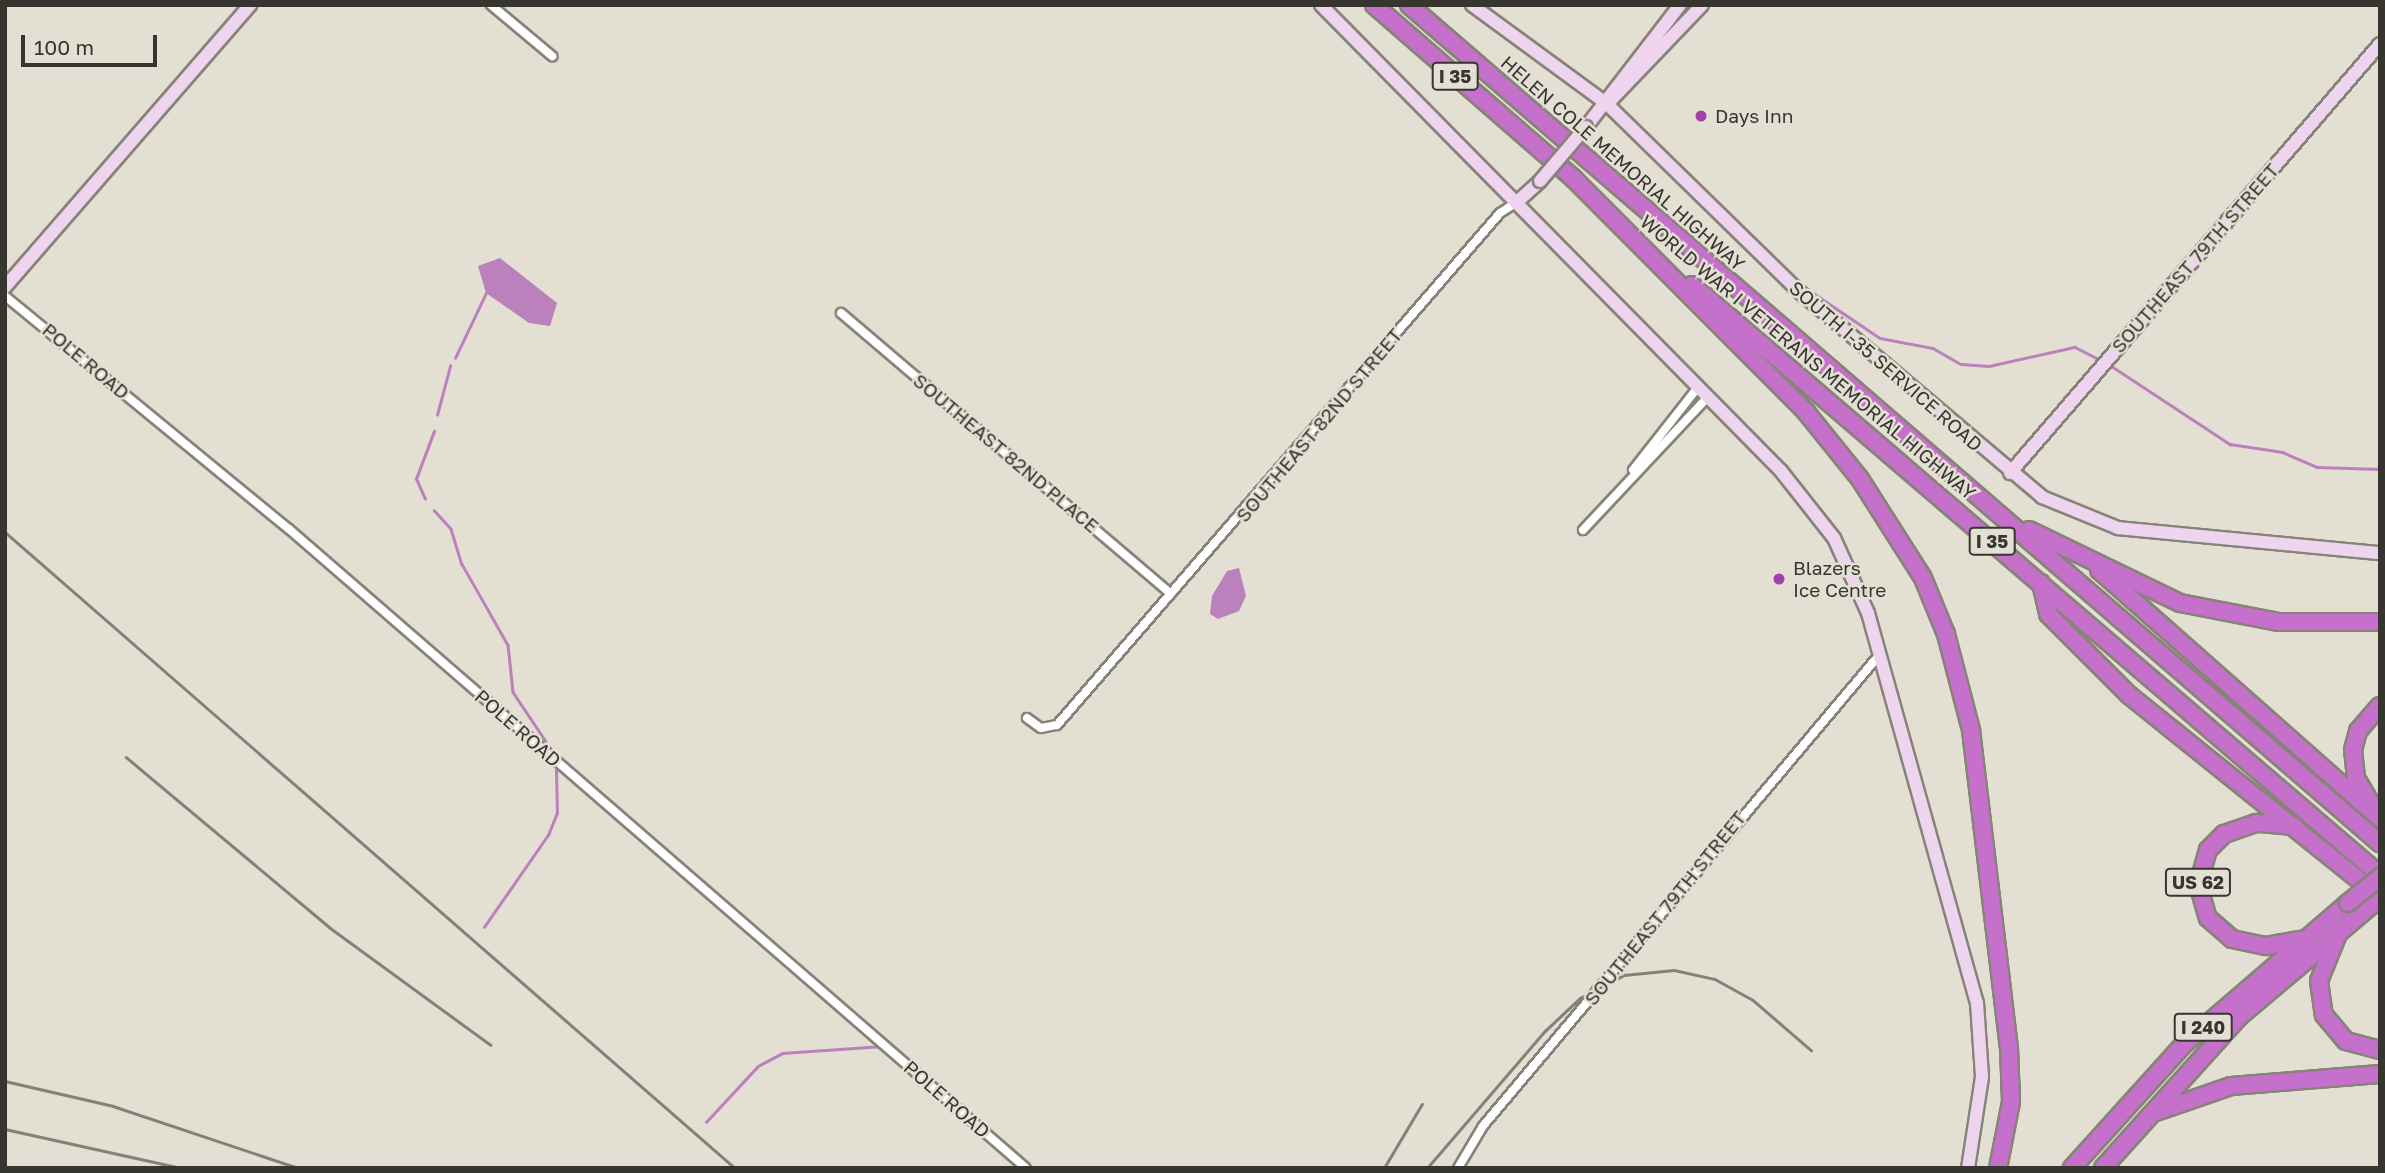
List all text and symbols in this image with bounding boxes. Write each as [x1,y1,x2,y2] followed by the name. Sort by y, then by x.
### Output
[24,21,161,65] scale bar
[34,34,94,60] text: 100 m
[1496,51,1750,275] street label: HELEN COLE MEMORIAL HIGHWAY
[1430,62,1480,90] road number: I 35
[1715,105,1793,127] place label: Days Inn
[1693,108,1709,124] marker: Days Inn
[2107,159,2283,357] street label: SOUTHEAST 79TH STREET
[1636,210,1980,504] street label: WORLD WAR I VETERANS MEMORIAL HIGHWAY
[1785,276,1987,456] street label: SOUTH I-35 SERVICE ROAD
[38,318,134,404] street label: POLE ROAD
[1231,324,1407,526] street label: SOUTHEAST 82ND STREET
[909,369,1103,537] street label: SOUTHEAST 82ND PLACE
[1968,526,2016,556] road number: I 35
[1793,557,1886,601] place label: Blazers Ice Centre
[1771,571,1787,587] marker: Blazers Ice Centre
[470,685,566,771] street label: POLE ROAD
[1580,806,1750,1010] street label: SOUTHEAST 79TH STREET
[2165,868,2231,897] road number: US 62
[2173,1012,2233,1042] road number: I 240
[899,1056,995,1142] street label: POLE ROAD

